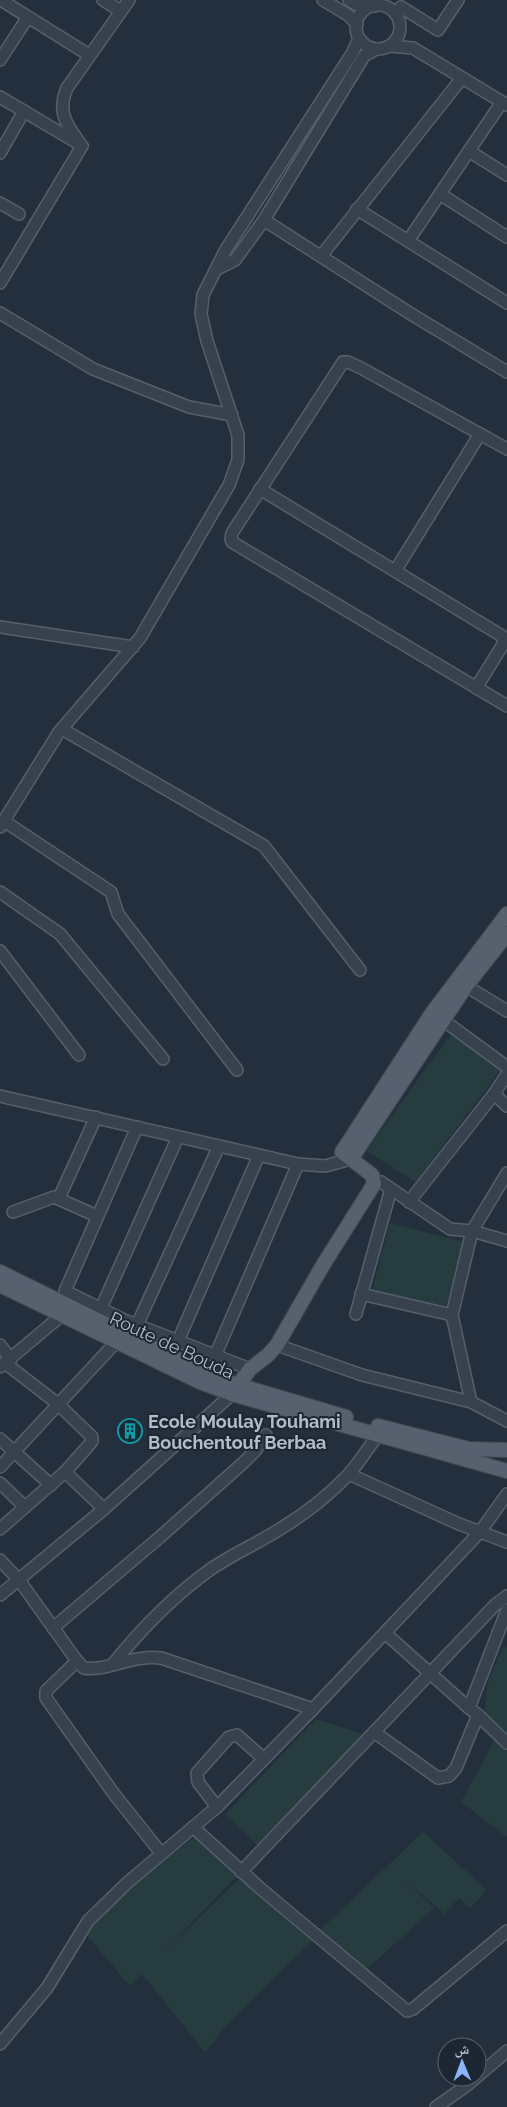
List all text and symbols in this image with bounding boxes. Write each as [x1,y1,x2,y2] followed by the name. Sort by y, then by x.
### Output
[107,1307,237,1383] street label: Route de Bouda
[148,1411,341,1453] place label: Ecole Moulay Touhami Bouchentouf Berbaa
[117,1418,143,1444] building icon: Ecole Moulay Touhami Bouchentouf Berbaa
[437,2037,487,2087] north arrow
[454,2041,469,2058] text: ش

